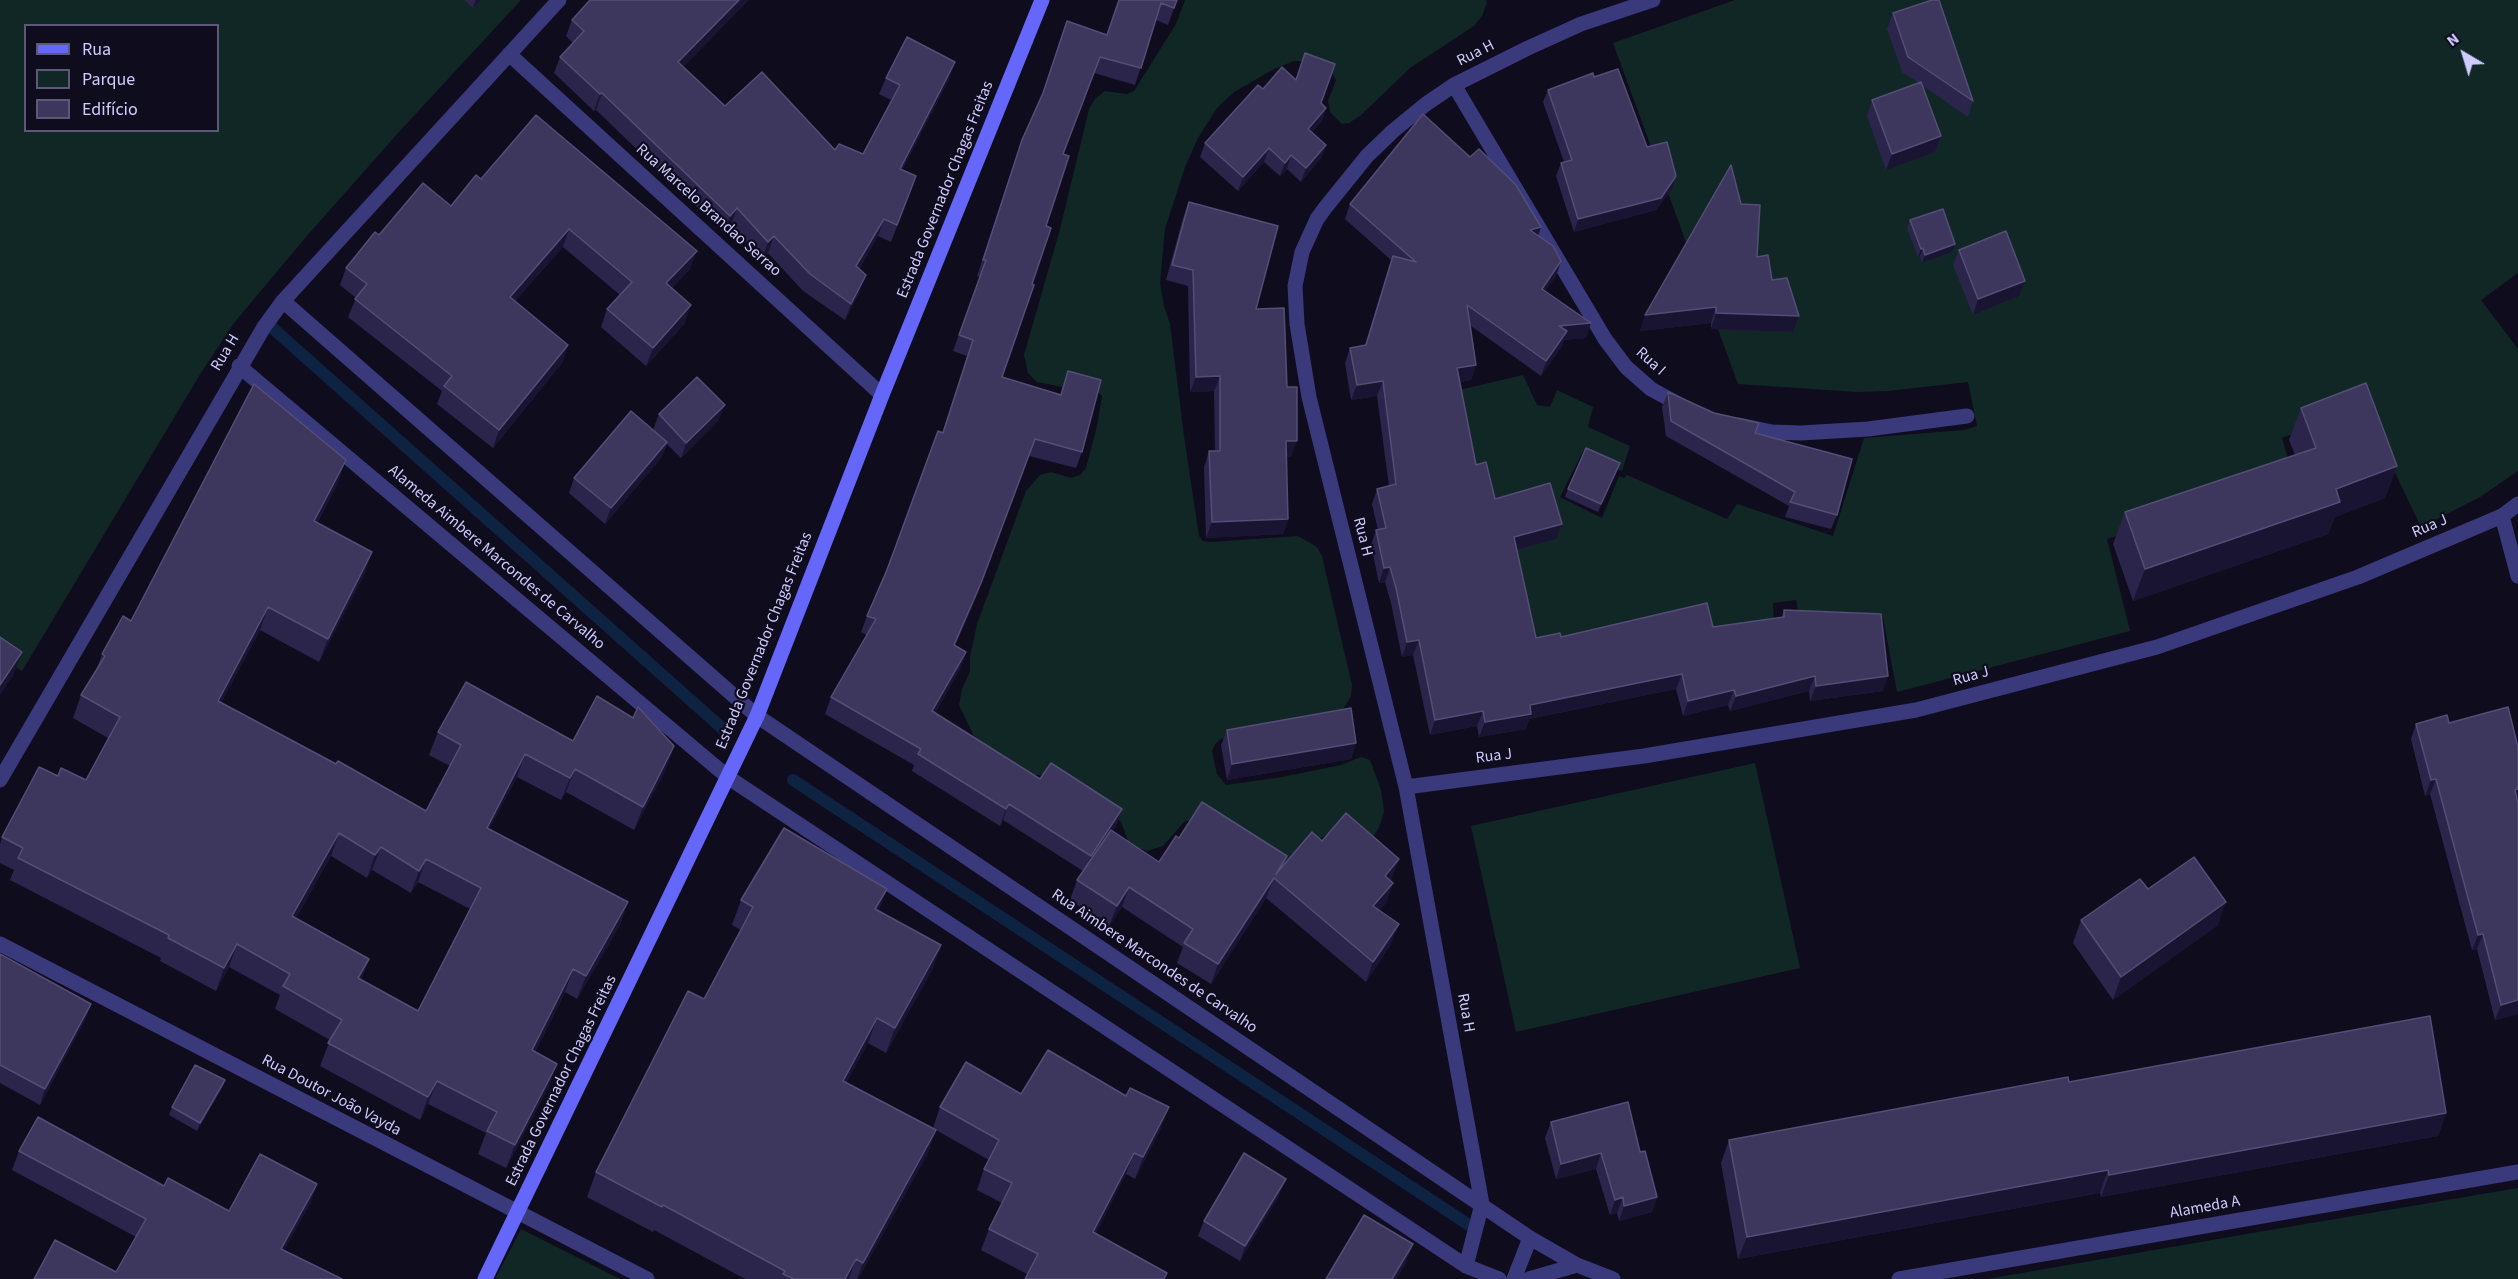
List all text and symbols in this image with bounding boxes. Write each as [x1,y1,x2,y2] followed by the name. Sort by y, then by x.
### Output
[24,24,219,132] legend
[2434,24,2494,84] north arrow
[2442,28,2464,52] text: N
[1454,36,1498,72] street label: Rua H
[82,37,111,62] text: Rua
[82,67,135,92] text: Parque
[894,79,998,301] street label: Estrada Governador Chagas Freitas
[82,97,138,122] text: Edifício
[631,141,785,281] street label: Rua Marcelo Brandao Serrao
[208,331,244,375] street label: Rua H
[1631,344,1669,380] street label: Rua I
[384,461,608,655] street label: Alameda Aimbere Marcondes de Carvalho
[2409,511,2451,543] street label: Rua J
[1348,516,1376,558] street label: Rua H
[713,530,817,752] street label: Estrada Governador Chagas Freitas
[1951,663,1991,691] street label: Rua J
[1475,745,1513,769] street label: Rua J
[1047,886,1261,1038] street label: Rua Aimbere Marcondes de Carvalho
[502,972,622,1190] street label: Estrada Governador Chagas Freitas
[1452,992,1478,1034] street label: Rua H
[258,1051,404,1141] street label: Rua Doutor João Vayda
[2168,1192,2242,1224] street label: Alameda A

